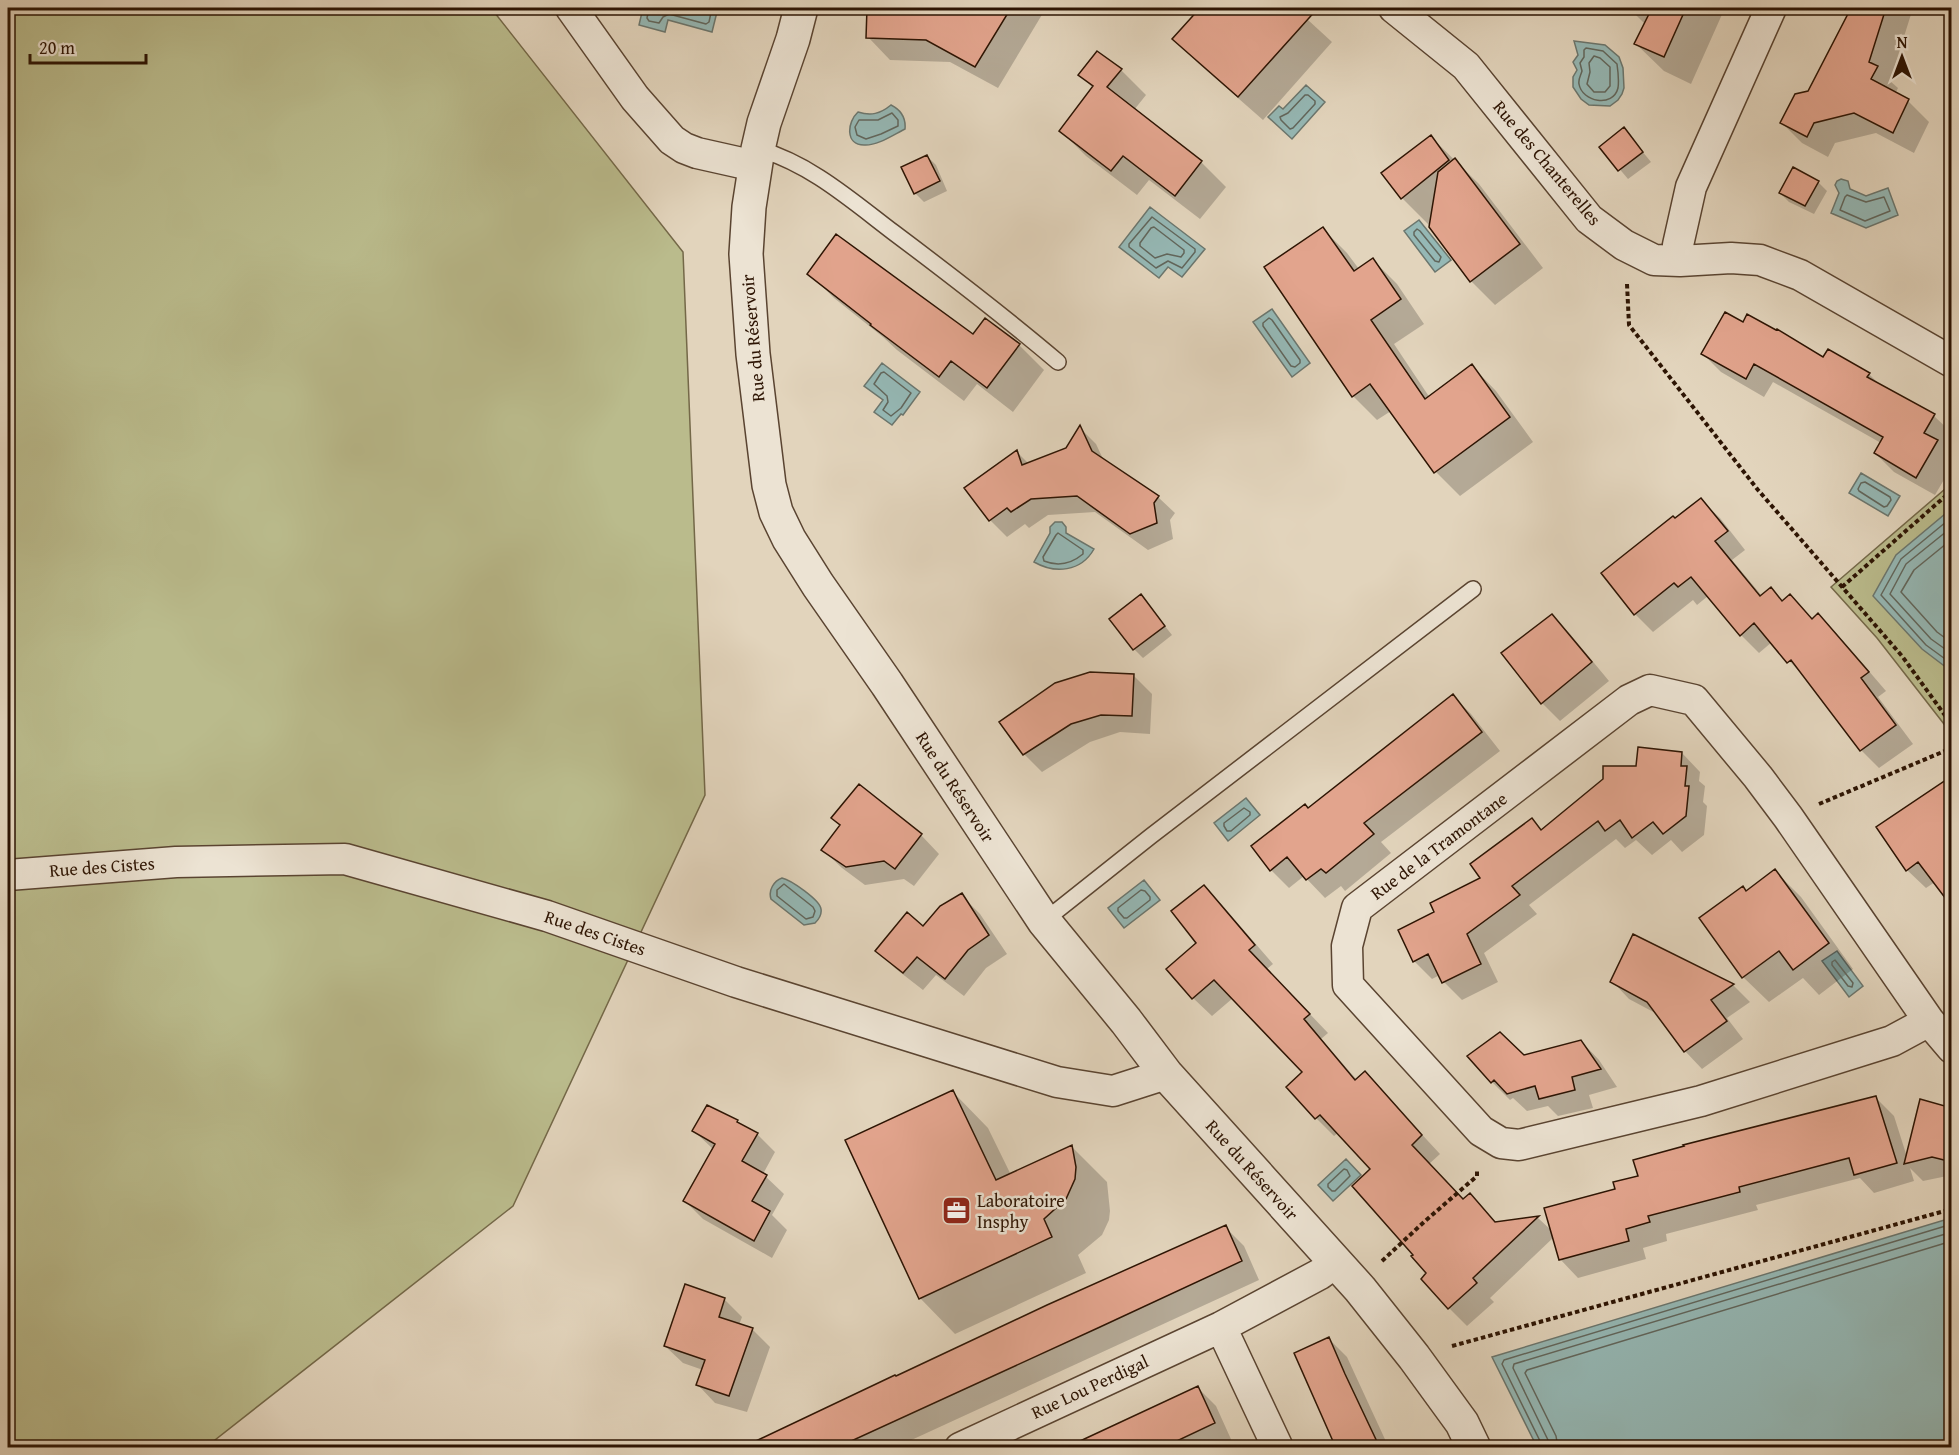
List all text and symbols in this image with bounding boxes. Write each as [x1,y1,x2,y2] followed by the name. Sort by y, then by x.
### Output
[30,27,146,65] scale bar
[1872,27,1932,87] north arrow
[1897,30,1908,54] text: N
[39,34,75,61] text: 20 m
[1487,94,1608,231] street label: Rue des Chanterelles
[733,273,772,403] street label: Rue du Réservoir
[909,726,1002,848] street label: Rue du Réservoir
[1365,785,1513,906] street label: Rue de la Tramontane
[48,849,156,884] street label: Rue des Cistes
[541,903,649,962] street label: Rue des Cistes
[1200,1113,1306,1227] street label: Rue du Réservoir
[977,1187,1065,1235] place label: Laboratoire Insphy
[940,1195,972,1227] office icon: Laboratoire Insphy
[1027,1348,1153,1426] street label: Rue Lou Perdigal

